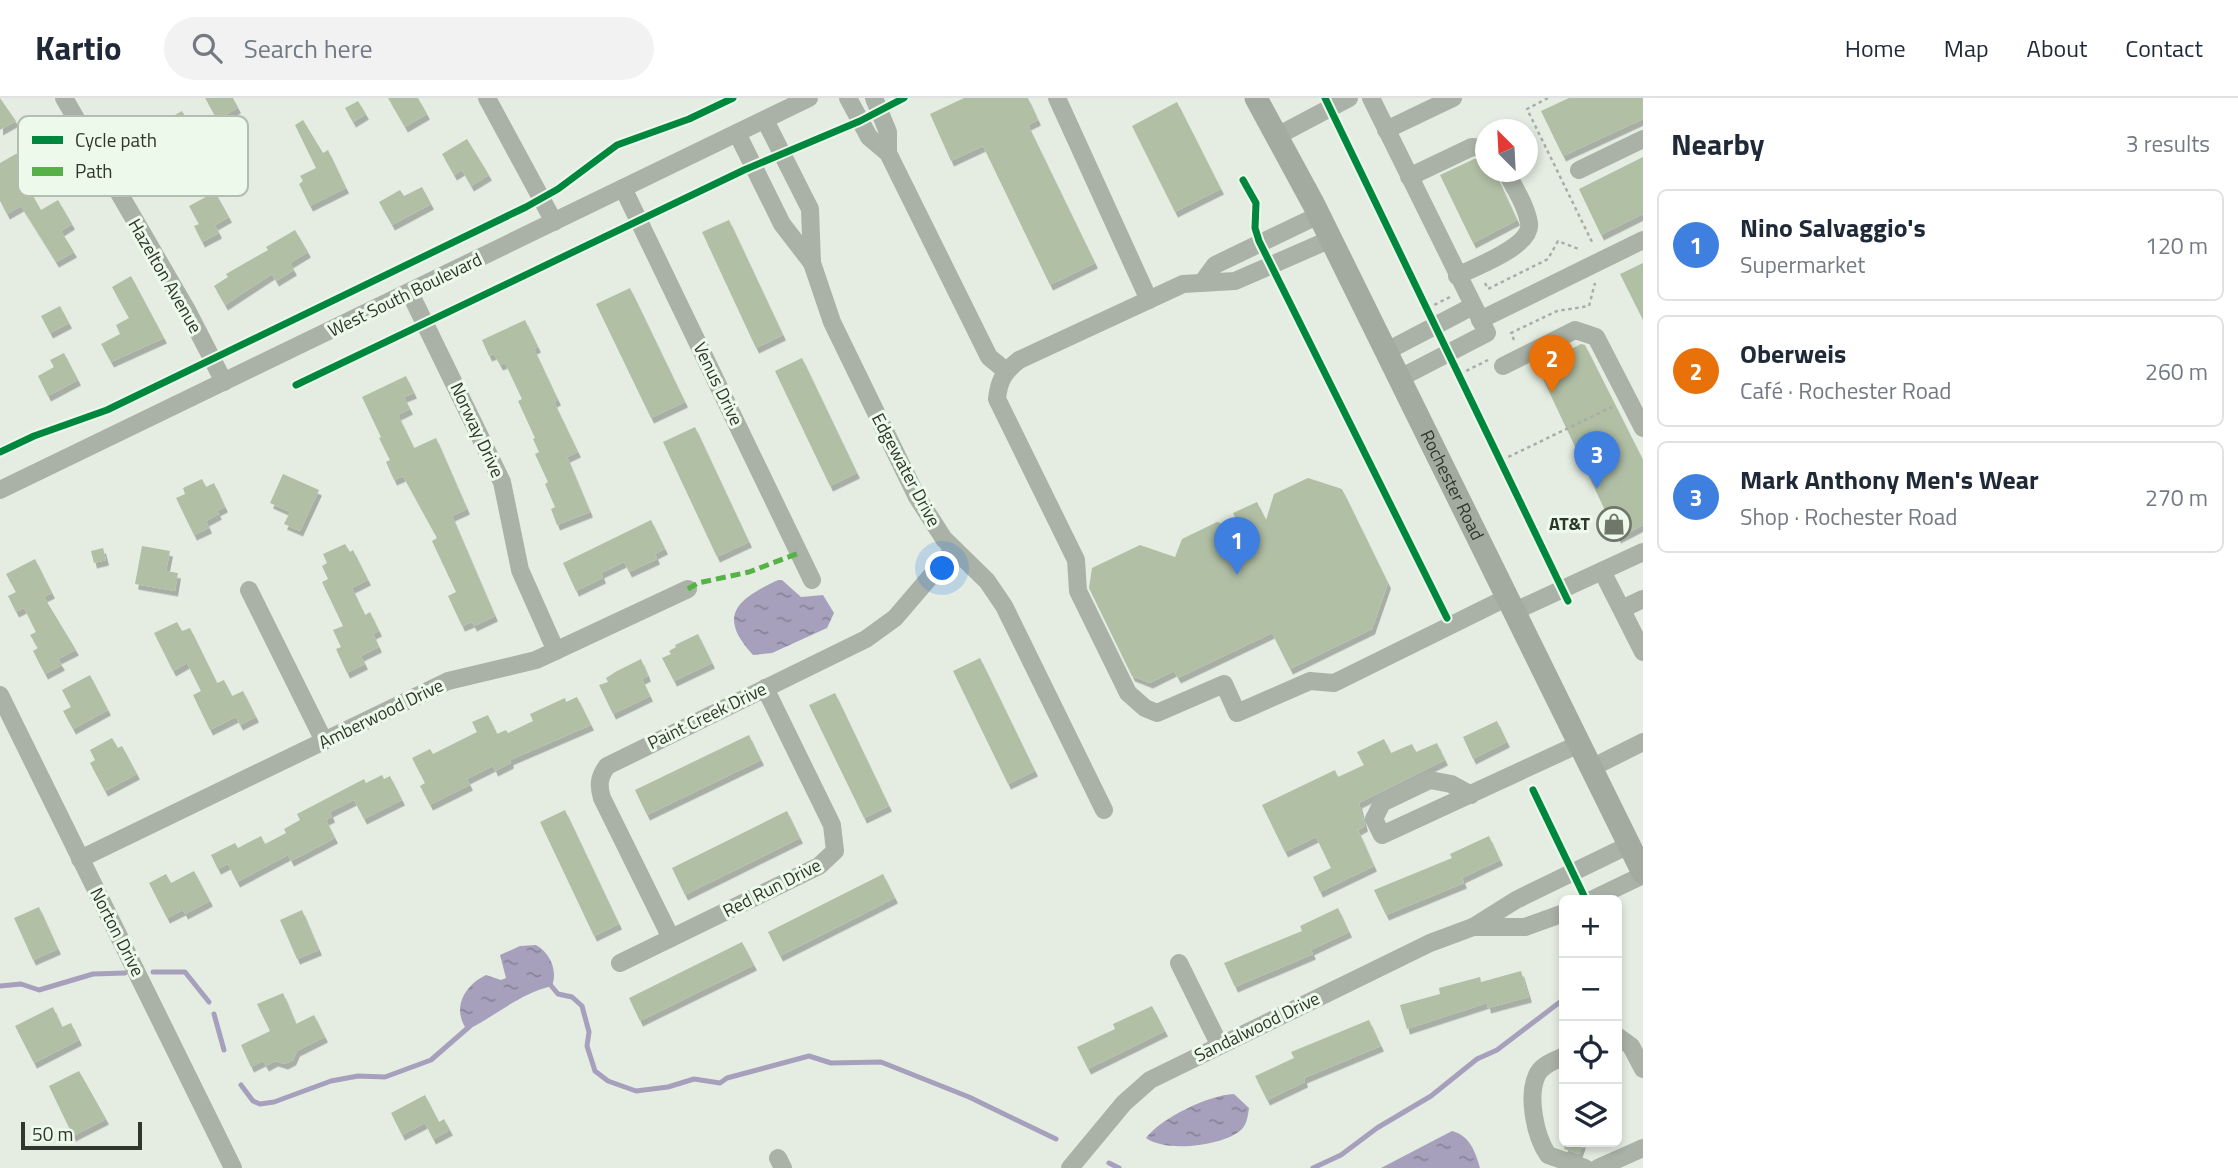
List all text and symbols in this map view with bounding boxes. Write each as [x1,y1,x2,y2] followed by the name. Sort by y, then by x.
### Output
[164,17,654,80] search box
[35,23,122,73] text: Kartio
[188,29,226,67] icon: search
[244,29,373,68] text: Search here
[1845,30,1906,66] text: Home
[1944,30,1989,66] text: Map
[2027,30,2087,66] text: About
[2125,30,2203,66] text: Contact
[18,116,248,196] legend
[1475,119,1538,182] north arrow
[1671,121,1764,167] text: Nearby
[75,125,157,154] text: Cycle path
[2126,126,2210,161] text: 3 results
[75,156,113,185] text: Path
[1740,208,1926,247] text: Nino Salvaggio's
[122,213,209,338] street label: Hazelton Avenue
[1690,228,1702,263] text: 1
[2145,228,2208,263] text: 120 m
[323,246,486,344] street label: West South Boulevard
[1740,247,1865,282] text: Supermarket
[1740,334,1846,373] text: Oberweis
[1529,335,1575,393] pin: 2
[687,337,750,430] street label: Venus Drive
[1690,354,1702,389] text: 2
[2145,354,2208,389] text: 260 m
[1740,373,1951,408] text: Café · Rochester Road
[444,378,511,482] street label: Norway Drive
[865,408,948,531] street label: Edgewater Drive
[1414,425,1491,545] street label: Rochester Road
[1574,431,1620,489] pin: 3
[1740,460,2039,499] text: Mark Anthony Men's Wear
[1690,480,1702,515] text: 3
[2145,480,2208,515] text: 270 m
[1740,499,1958,534] text: Shop · Rochester Road
[1595,505,1633,543] shop icon: AT&T
[1549,510,1591,537] place label: AT&T
[1214,517,1260,575] pin: 1
[925,551,959,585] your location
[314,672,448,756] street label: Amberwood Drive
[643,675,771,756] street label: Paint Creek Drive
[718,851,826,924] street label: Red Run Drive
[83,883,151,981] street label: Norton Drive
[1559,895,1622,1147] map controls
[1559,895,1622,958] button: +
[1559,958,1622,1021] button: −
[1189,984,1324,1069] street label: Sandalwood Drive
[1559,1021,1622,1084] button: locate
[1559,1084,1622,1147] button: layers
[21,1119,142,1151] scale bar
[32,1119,73,1148] text: 50 m

